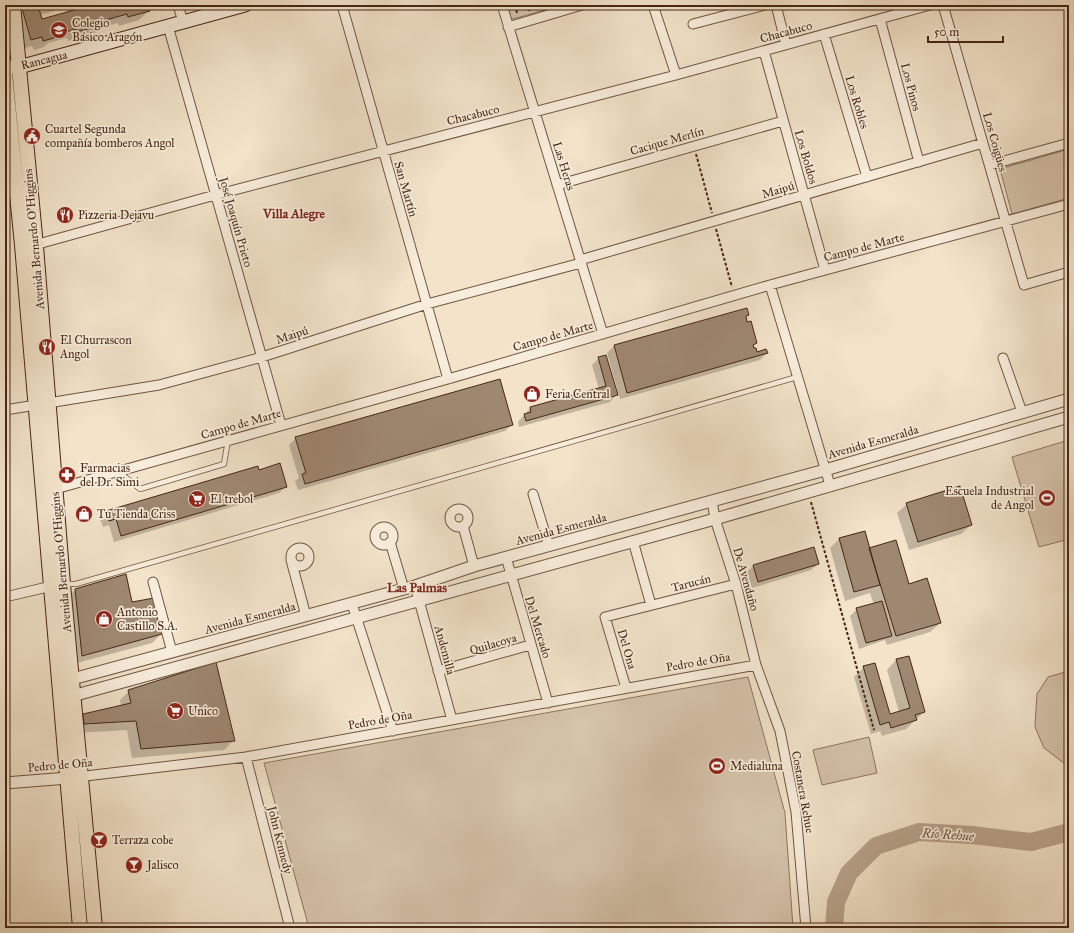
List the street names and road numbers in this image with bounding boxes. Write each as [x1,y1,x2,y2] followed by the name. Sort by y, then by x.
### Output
[758,18,814,46] street label: Chacabuco
[19,47,70,73] street label: Rancagua
[898,61,924,113] street label: Los Pinos
[842,74,872,130] street label: Los Robles
[445,102,501,128] street label: Chacabuco
[979,111,1010,174] street label: Los Coigües
[629,124,706,159] street label: Cacique Merlín
[792,128,820,186] street label: Los Boldos
[550,140,578,192] street label: Las Heras
[391,160,421,219] street label: San Martín
[21,168,48,311] street label: Avenida Bernardo O'Higgins
[215,173,256,269] street label: José Joaquín Prieto
[760,179,796,201] street label: Maipú
[822,230,906,264] street label: Campo de Marte
[511,318,595,354] street label: Campo de Marte
[274,323,310,347] street label: Maipú
[199,406,283,442] street label: Campo de Marte
[825,422,921,462] street label: Avenida Esmeralda
[48,491,75,634] street label: Avenida Bernardo O'Higgins
[513,510,609,548] street label: Avenida Esmeralda
[730,546,762,612] street label: De Avendaño
[670,571,713,595] street label: Tarucán
[522,594,554,660] street label: Del Mercado
[202,599,298,637] street label: Avenida Esmeralda
[431,623,459,677] street label: Andemilla
[615,627,640,672] street label: Del Ona
[468,630,519,657] street label: Quilacoya
[665,649,732,675] street label: Pedro de Oña
[347,707,414,733] street label: Pedro de Oña
[789,750,817,834] street label: Costanera Rehue
[27,755,94,775] street label: Pedro de Oña
[263,803,295,876] street label: John Kennedy

